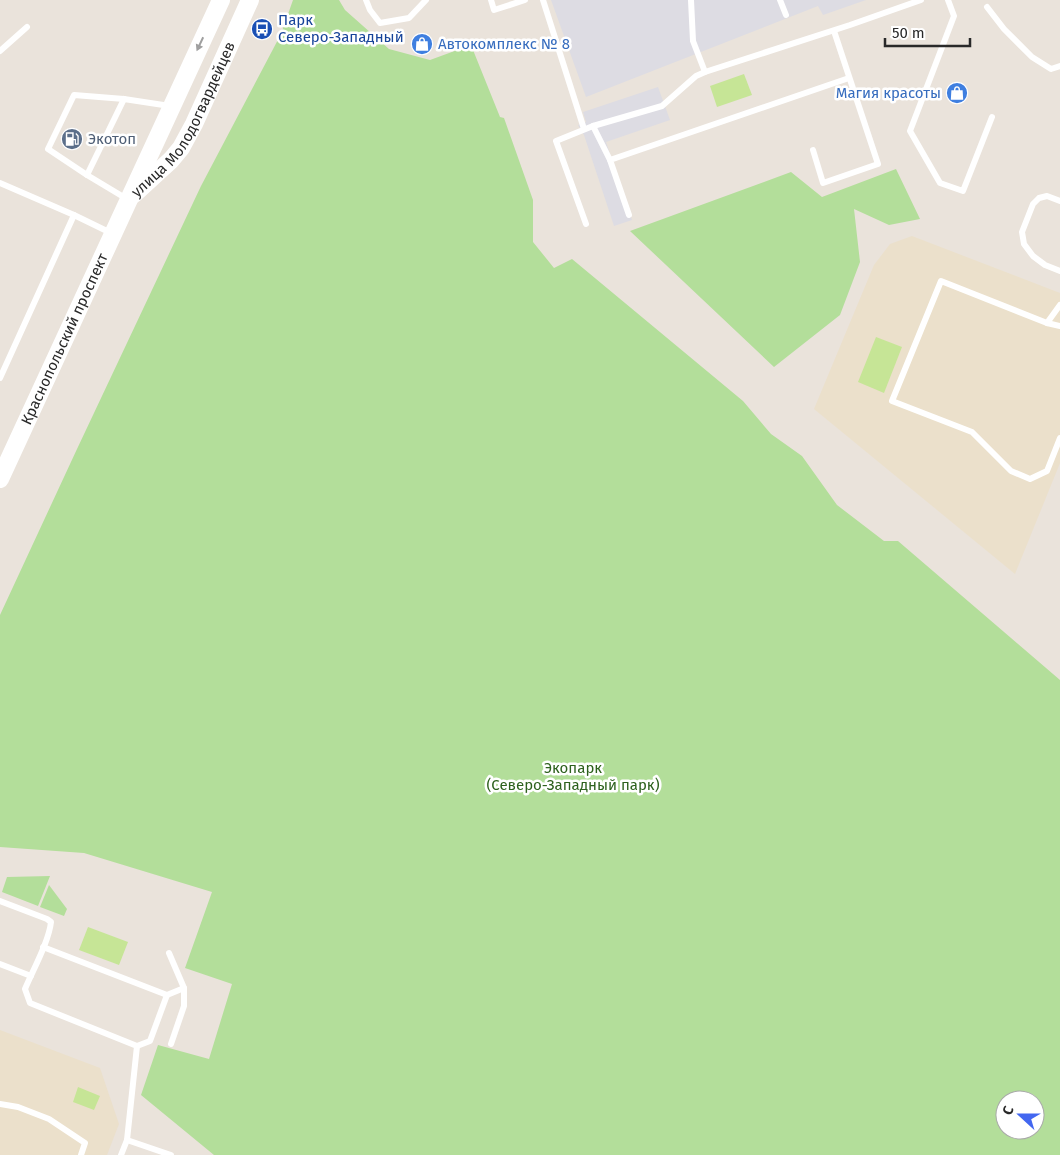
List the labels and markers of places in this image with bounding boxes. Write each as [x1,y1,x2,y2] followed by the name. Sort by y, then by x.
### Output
[278,11,404,46] place label: Парк Северо-Западный
[250,17,274,41] bus stop icon: Парк Северо-Западный
[410,32,434,56] shop icon: Автокомплекс № 8
[438,35,570,53] place label: Автокомплекс № 8
[945,81,969,105] shop icon: Магия красоты
[836,84,941,102] place label: Магия красоты
[60,127,84,151] fuel station icon: Экотоп
[88,130,136,148] place label: Экотоп

